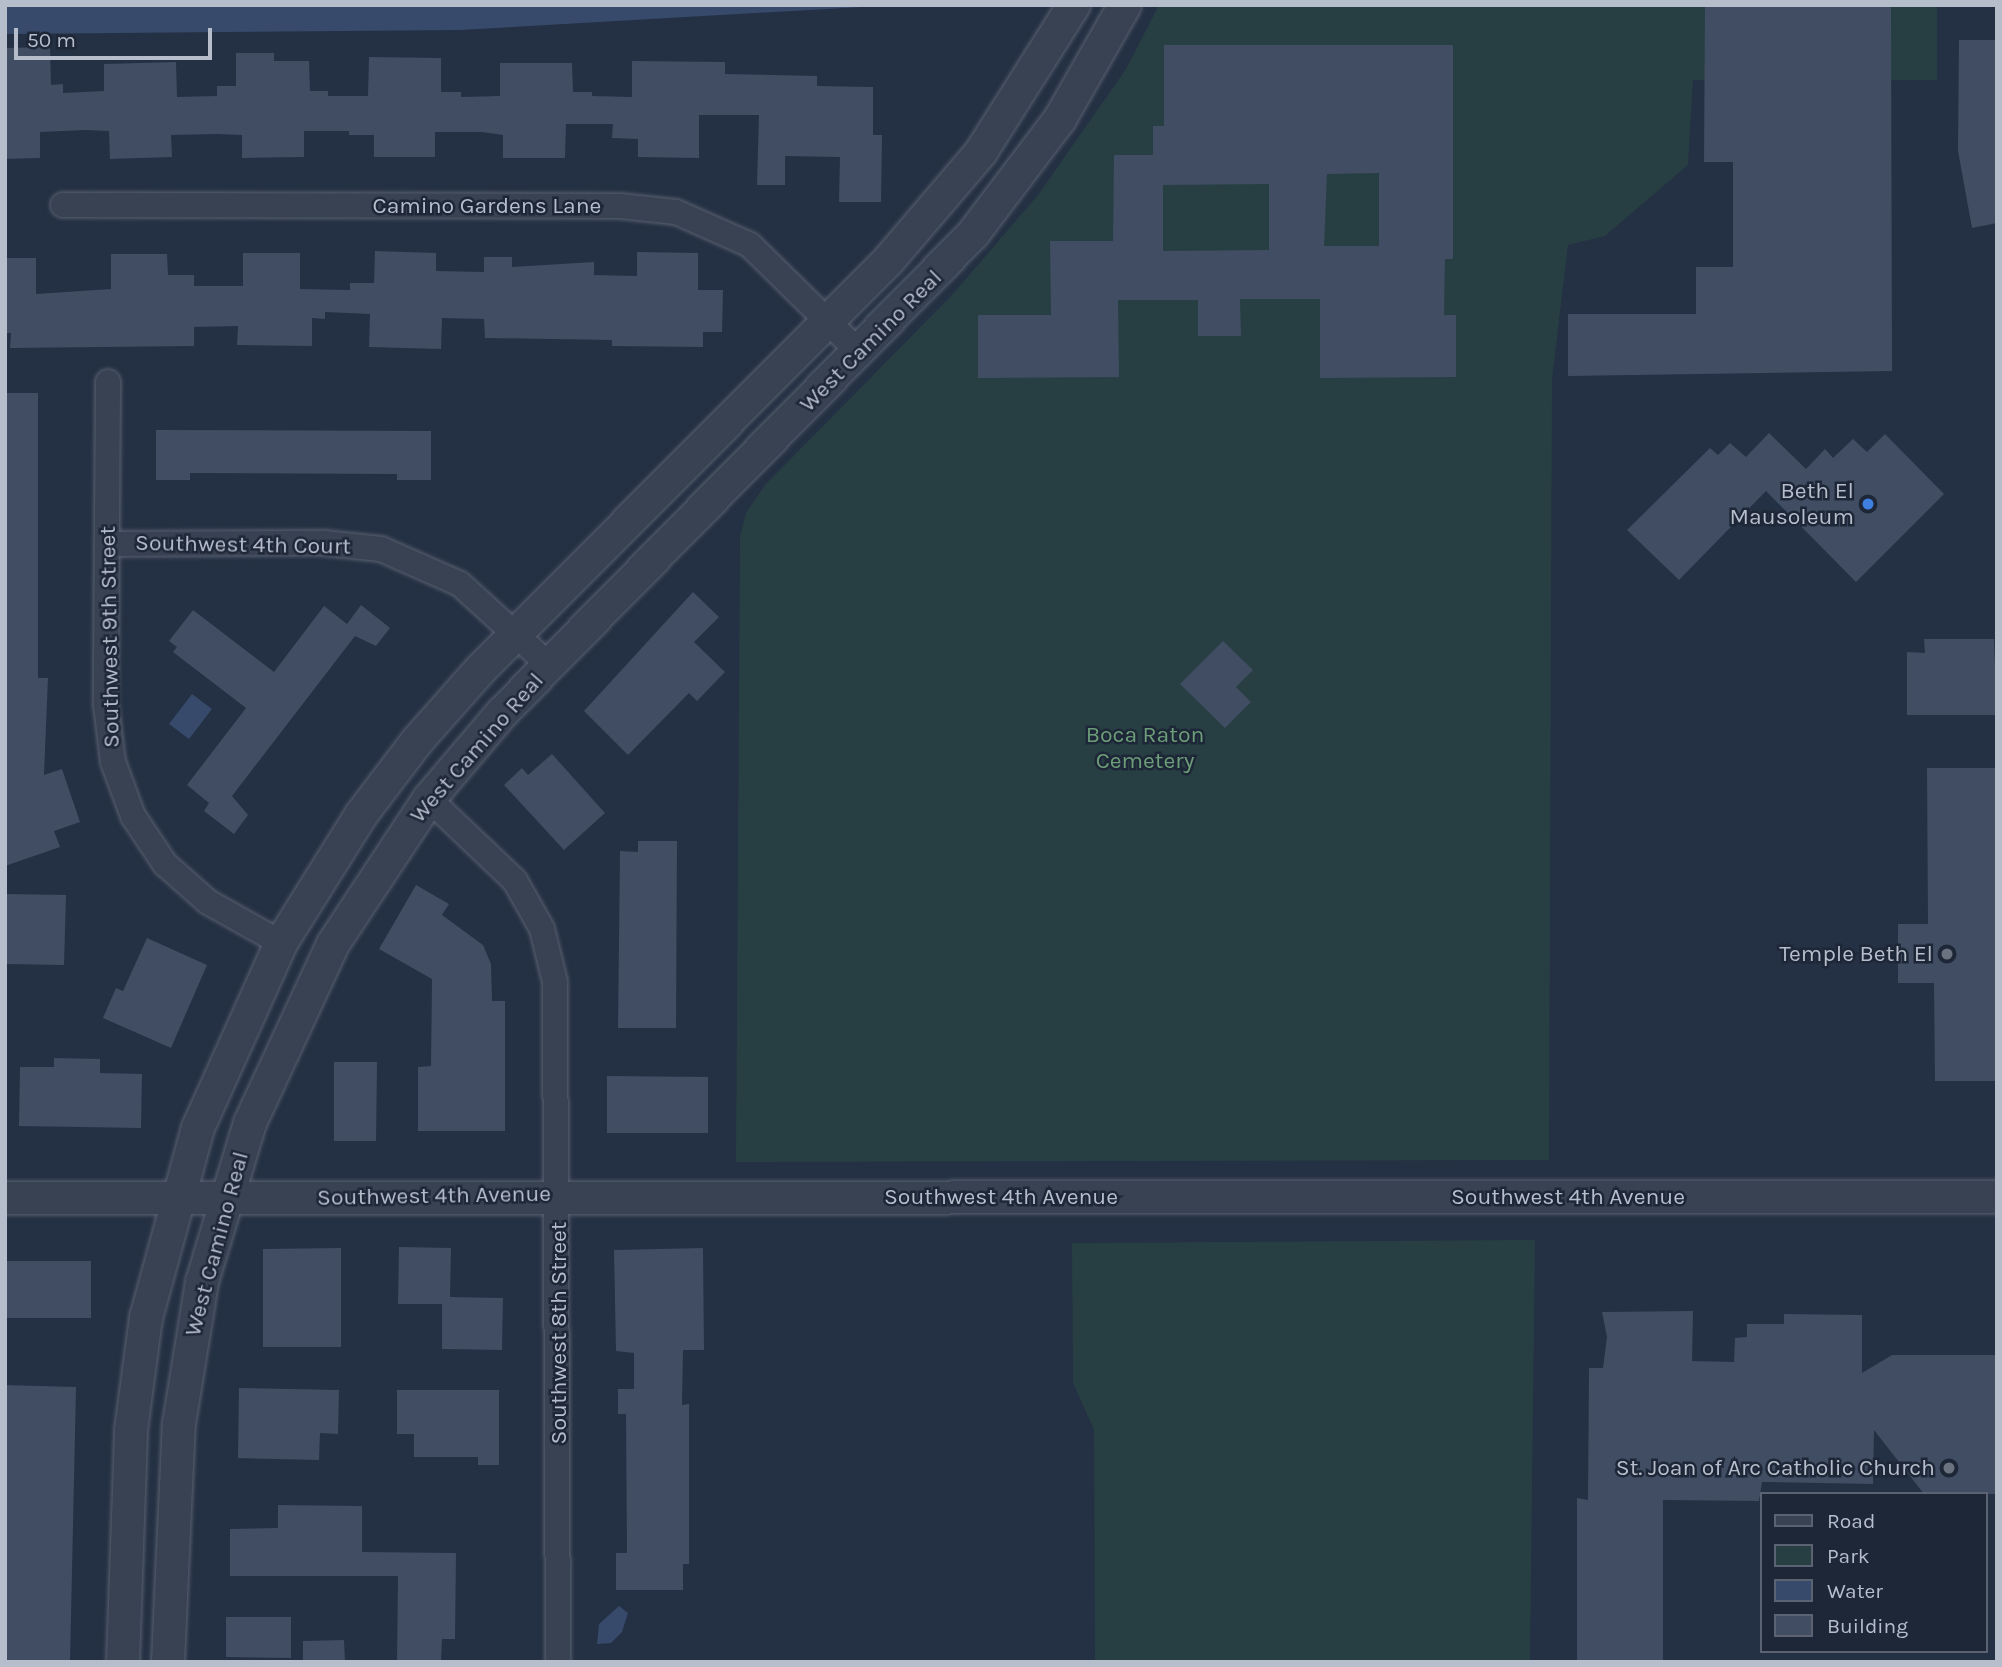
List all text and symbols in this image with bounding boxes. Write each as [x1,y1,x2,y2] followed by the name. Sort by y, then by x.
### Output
[18,14,215,58] scale bar
[27,28,76,52] text: 50 m
[373,192,601,220] street label: Camino Gardens Lane
[794,264,948,418] street label: West Camino Real
[1730,477,1854,531] place label: Beth El Mausoleum
[1860,496,1876,512] marker: Beth El Mausoleum
[94,526,126,748] street label: Southwest 9th Street
[135,529,351,561] street label: Southwest 4th Court
[404,667,550,829] street label: West Camino Real
[1086,721,1204,775] park label: Boca Raton Cemetery
[1779,940,1933,968] place label: Temple Beth El
[1939,946,1955,962] marker: Temple Beth El
[179,1149,255,1339] street label: West Camino Real
[317,1180,551,1212] street label: Southwest 4th Avenue
[884,1183,1118,1211] street label: Southwest 4th Avenue
[1451,1183,1685,1211] street label: Southwest 4th Avenue
[545,1222,573,1444] street label: Southwest 8th Street
[1616,1454,1935,1482] place label: St. Joan of Arc Catholic Church
[1941,1460,1957,1476] marker: St. Joan of Arc Catholic Church
[1760,1492,1988,1653] legend
[1827,1509,1875,1533] text: Road
[1827,1544,1870,1568] text: Park
[1827,1579,1883,1603] text: Water
[1827,1614,1908,1638] text: Building

